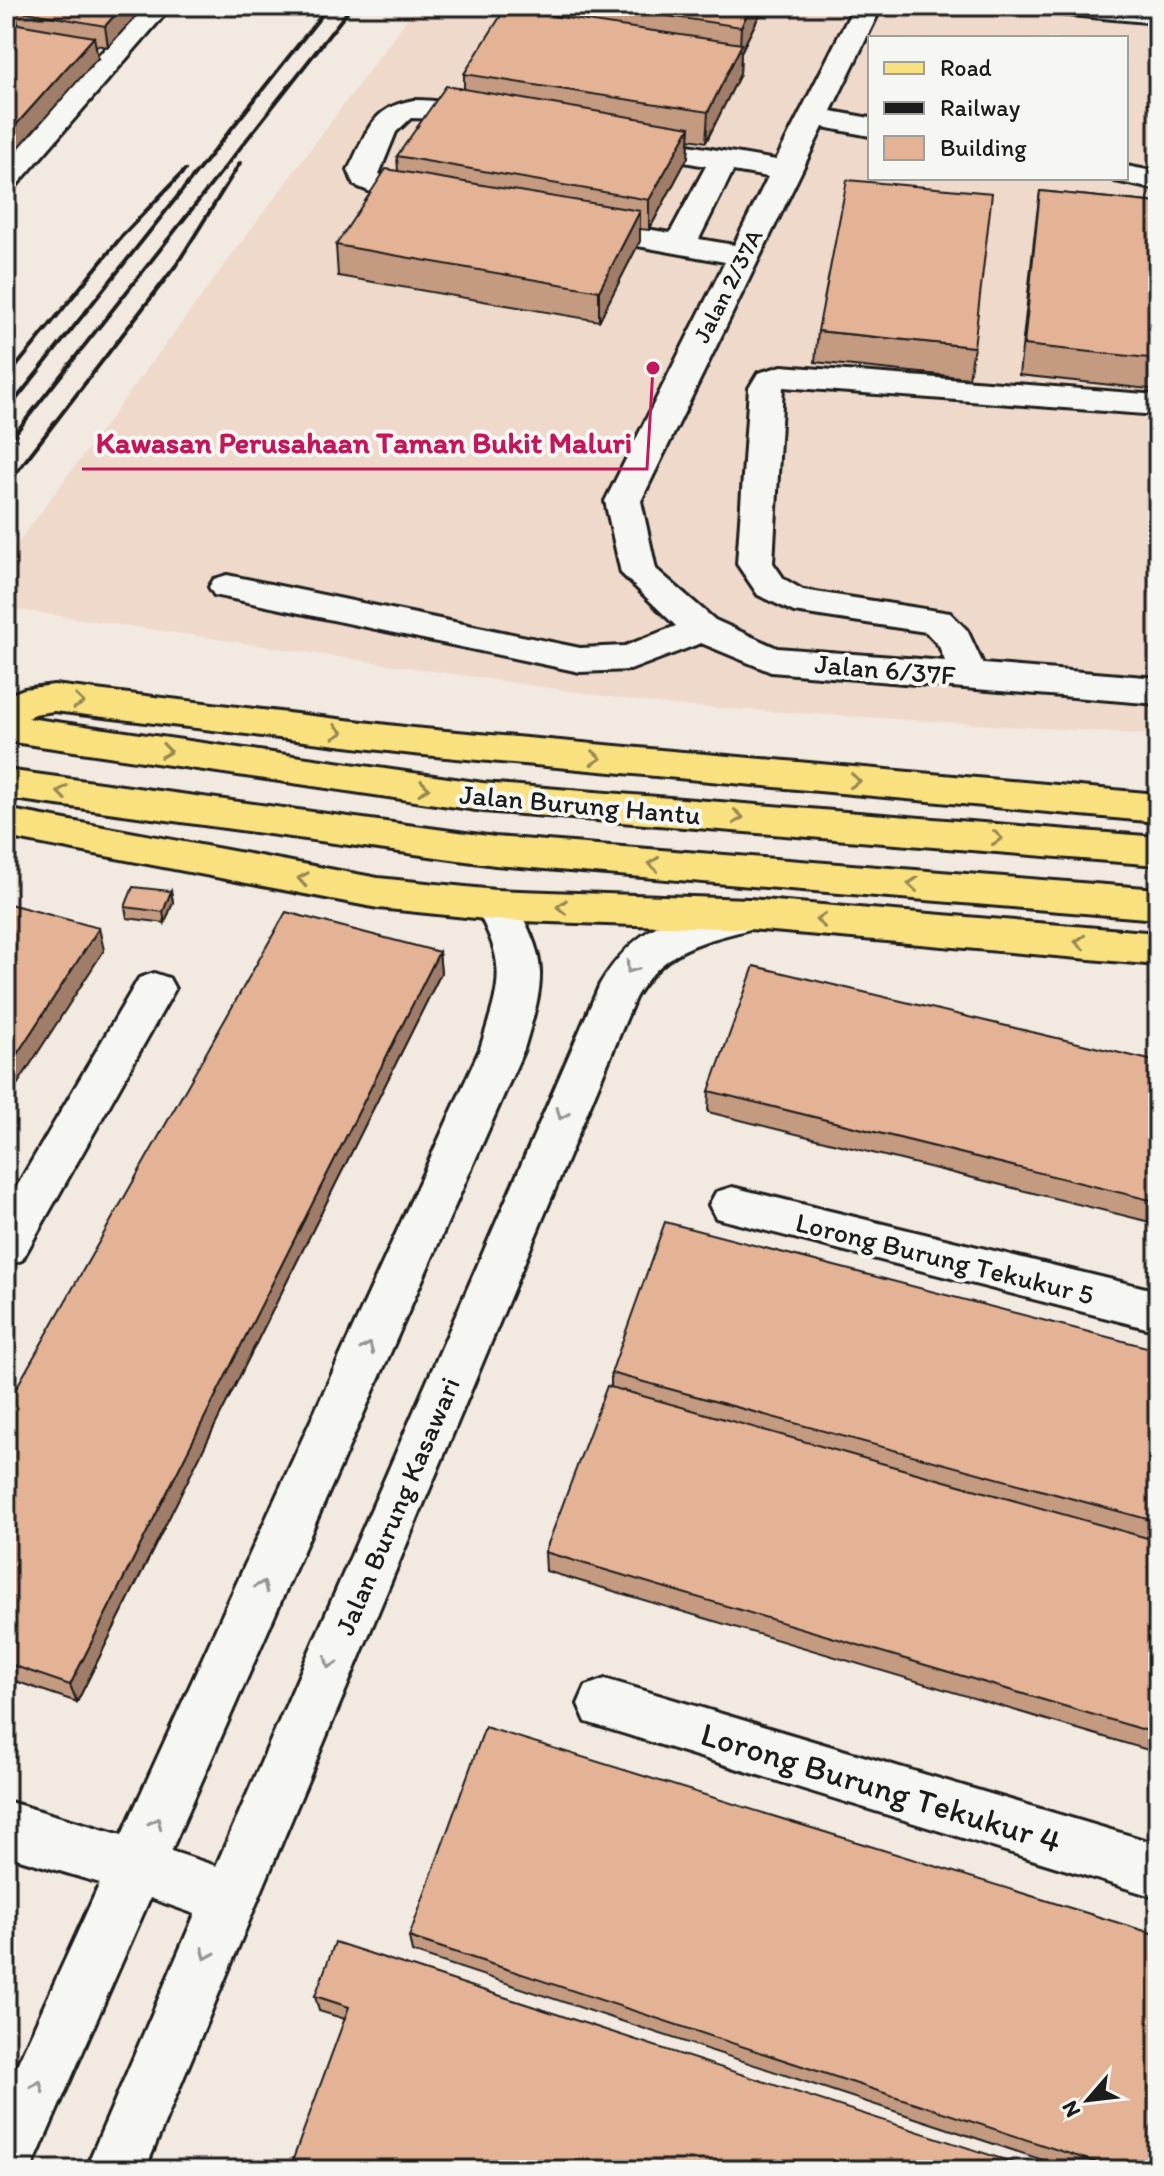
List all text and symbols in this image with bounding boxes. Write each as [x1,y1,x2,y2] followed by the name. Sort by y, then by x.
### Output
[868,36,1128,180] legend
[940,53,992,82] text: Road
[940,93,1021,122] text: Railway
[940,133,1027,162] text: Building
[687,224,769,347] street label: Jalan 2/37A
[82,415,647,469] callout: Kawasan Perusahaan Taman Bukit Maluri
[96,424,632,461] text: Kawasan Perusahaan Taman Bukit Maluri
[813,646,957,692] street label: Jalan 6/37F
[73,693,86,710] one-way arrow
[331,723,344,740] one-way arrow
[159,742,173,759] one-way arrow
[590,749,603,766] one-way arrow
[849,772,862,789] one-way arrow
[458,777,702,832] street label: Jalan Burung Hantu
[417,779,431,796] one-way arrow
[55,784,69,801] one-way arrow
[732,809,745,826] one-way arrow
[991,830,1004,847] one-way arrow
[647,856,660,873] one-way arrow
[297,872,310,889] one-way arrow
[906,876,919,893] one-way arrow
[555,899,568,916] one-way arrow
[814,912,827,929] one-way arrow
[1073,934,1086,951] one-way arrow
[626,960,641,974] one-way arrow
[556,1106,572,1121] one-way arrow
[792,1204,1098,1312] street label: Lorong Burung Tekukur 5
[358,1342,374,1357] one-way arrow
[327,1372,467,1640] street label: Jalan Burung Kasawari
[252,1579,268,1594] one-way arrow
[323,1655,339,1669] one-way arrow
[696,1713,1066,1862] street label: Lorong Burung Tekukur 4
[146,1817,162,1831] one-way arrow
[200,1946,216,1960] one-way arrow
[1048,2060,1128,2140] north arrow
[28,2080,44,2094] one-way arrow
[1055,2096,1086,2122] text: N

